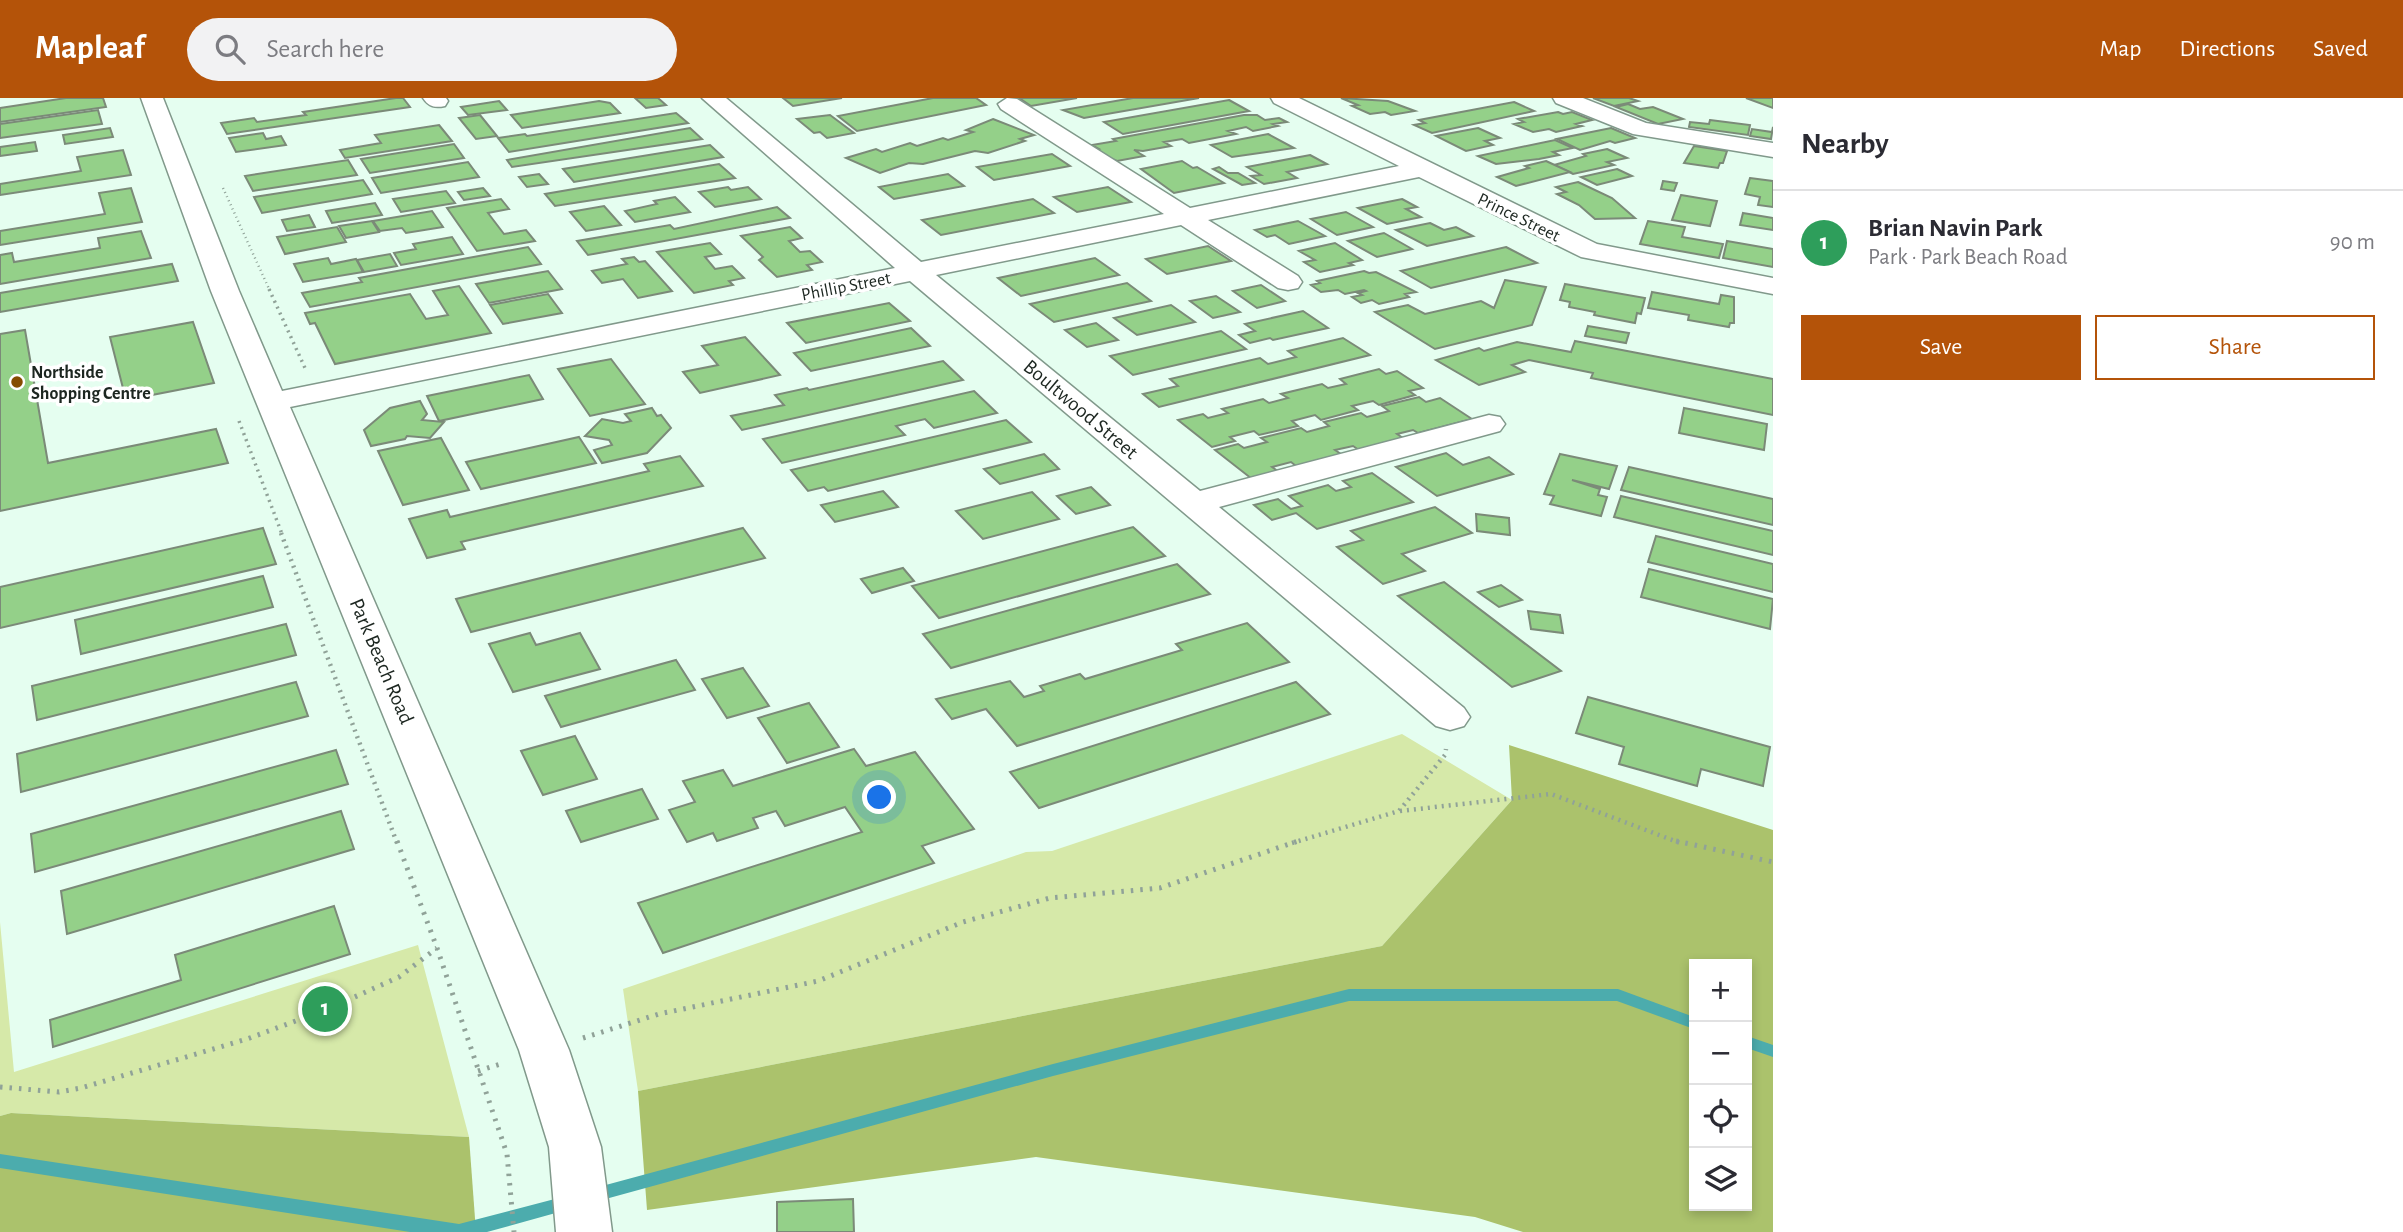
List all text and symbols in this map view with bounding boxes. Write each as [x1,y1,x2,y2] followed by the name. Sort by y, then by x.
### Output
[187,18,677,81] search box
[211,30,249,68] icon: search
[35,32,145,65] text: Mapleaf
[267,36,384,62] text: Search here
[2099,37,2141,61] text: Map
[2179,37,2275,61] text: Directions
[2313,37,2368,61] text: Saved
[1801,129,1889,159] text: Nearby
[1475,190,1563,246] street label: Prince Street
[1868,215,2043,241] text: Brian Navin Park
[1820,231,1828,254] text: 1
[2330,231,2375,254] text: 90 m
[1868,246,2068,269] text: Park · Park Beach Road
[800,269,893,304] street label: Phillip Street
[1801,315,2081,380] button: Save
[2095,315,2375,380] button: Share
[1019,356,1142,463] street label: Boultwood Street
[31,364,151,403] place label: Northside Shopping Centre
[9,374,25,390] marker: Northside Shopping Centre
[346,595,418,727] street label: Park Beach Road
[862,780,896,814] your location
[1689,959,1752,1211] map controls
[1689,959,1752,1022] button: +
[302,983,348,1035] pin: 1
[1689,1022,1752,1085] button: −
[1689,1085,1752,1148] button: locate
[1689,1148,1752,1211] button: layers

